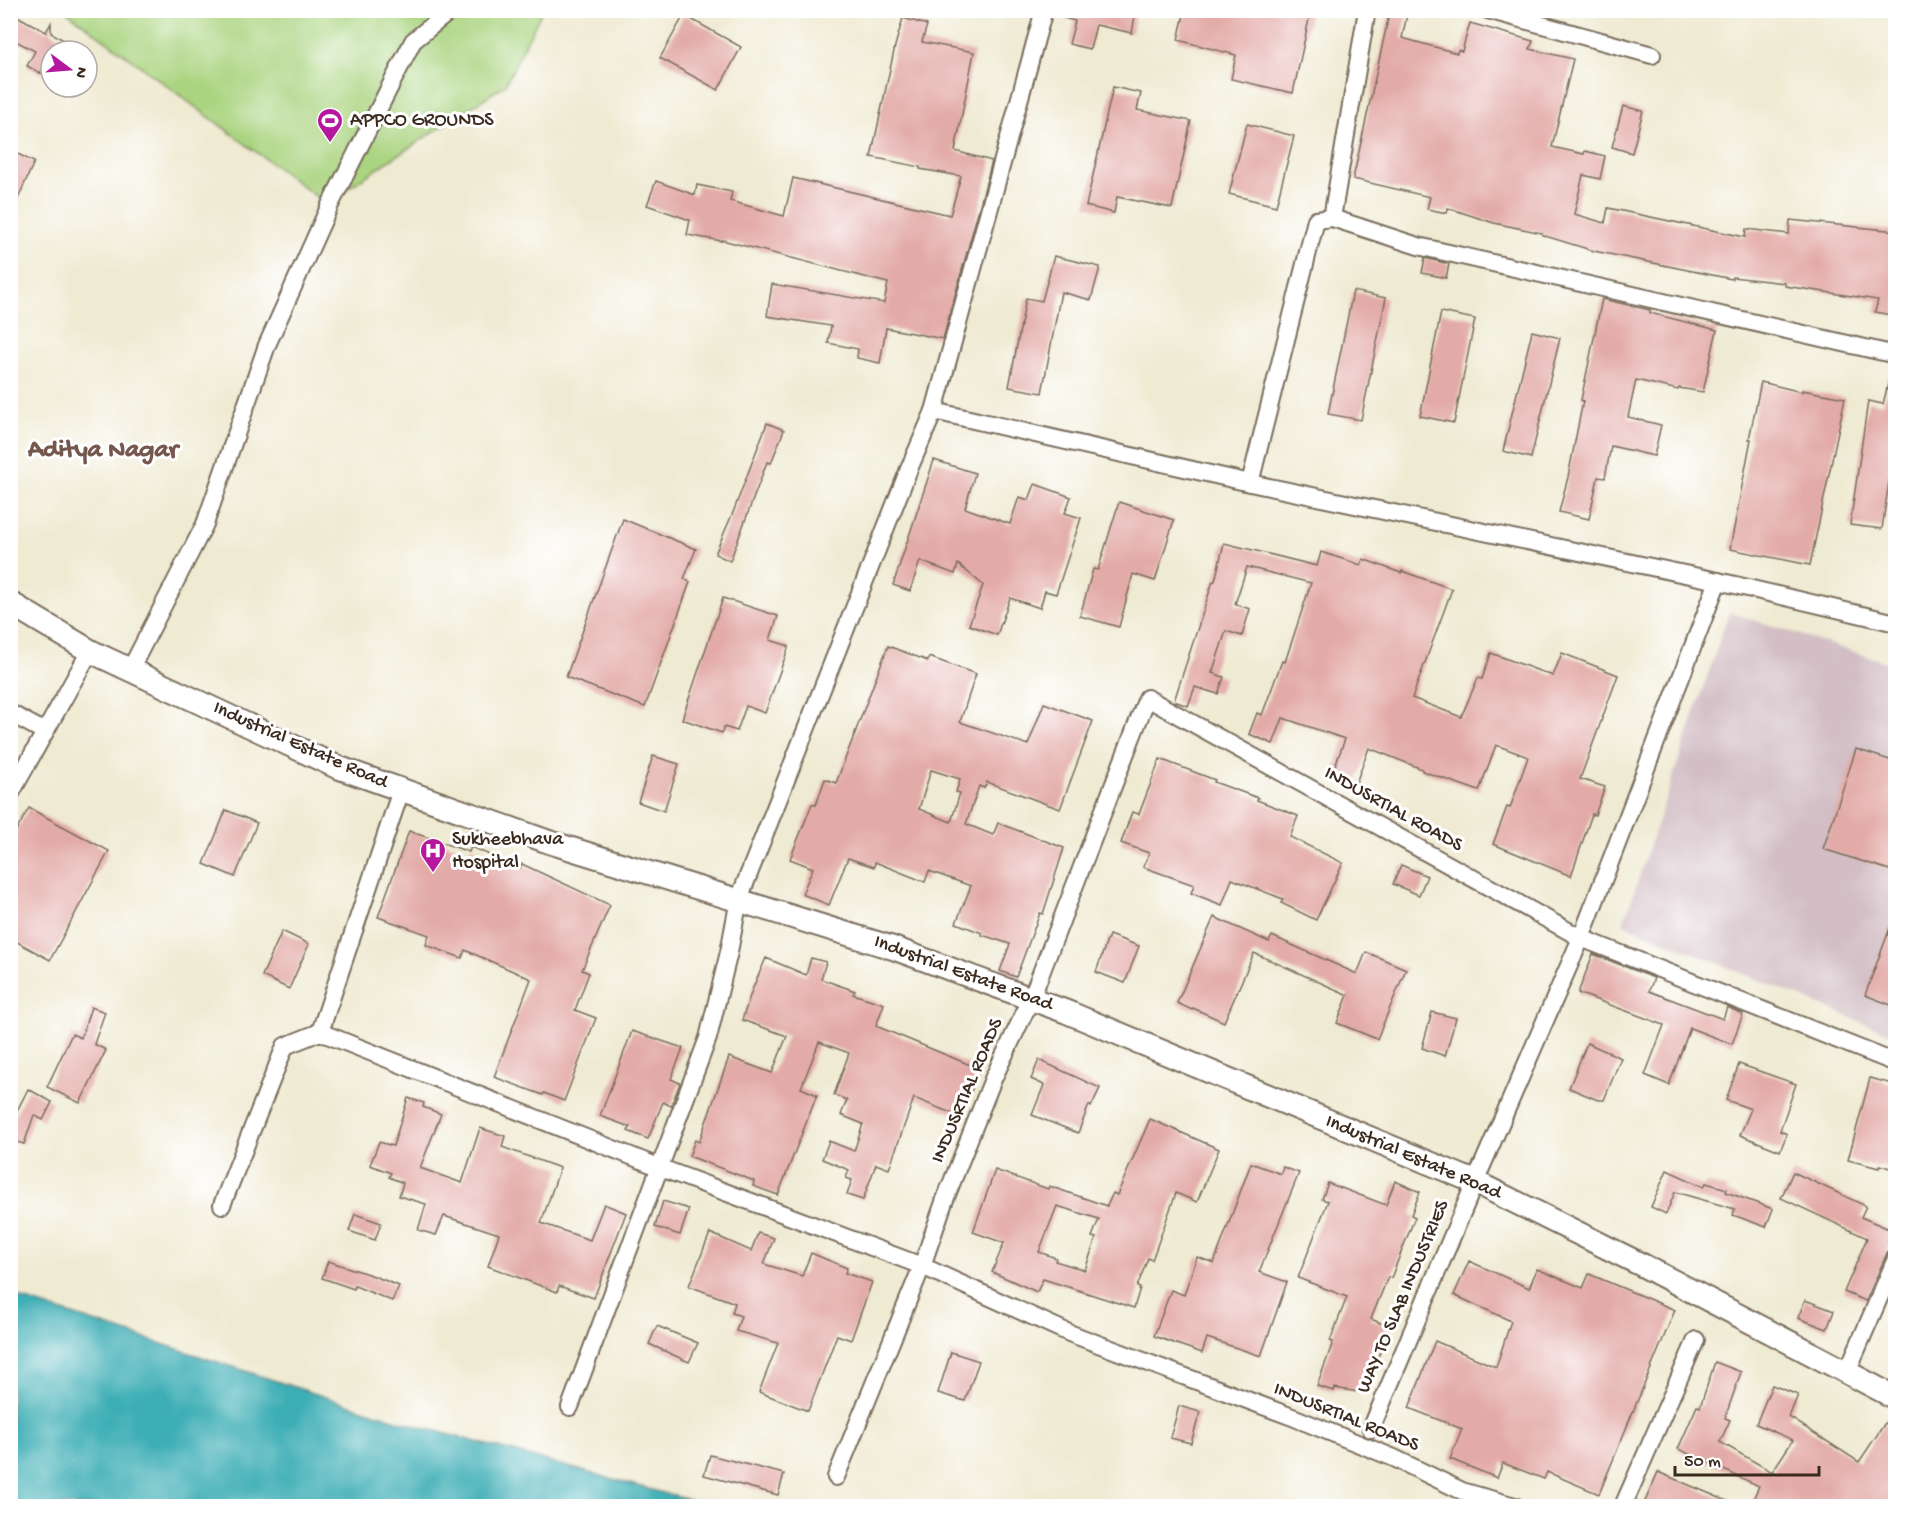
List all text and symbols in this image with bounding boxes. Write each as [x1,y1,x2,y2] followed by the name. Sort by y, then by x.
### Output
[39,39,99,99] north arrow
[69,65,91,80] text: N
[315,106,345,144] sports icon: APPCO GROUNDS
[350,110,494,133] place label: APPCO GROUNDS
[27,436,181,467] district label: Aditya Nagar
[209,697,393,796] street label: Industrial Estate Road
[1320,762,1467,858] street label: INDUSRTIAL ROADS
[452,829,564,875] place label: Sukheebhava Hospital
[418,836,448,874] hospital icon: Sukheebhava Hospital
[870,931,1058,1018] street label: Industrial Estate Road
[927,1014,1009,1167] street label: INDUSRTIAL ROADS
[1322,1111,1506,1206] street label: Industrial Estate Road
[1353,1197,1455,1397] street label: WAY TO SLAB INDUSTRIES
[1270,1378,1423,1458] street label: INDUSRTIAL ROADS
[1675,1439,1819,1477] scale bar
[1684,1452,1721,1473] text: 50 m

